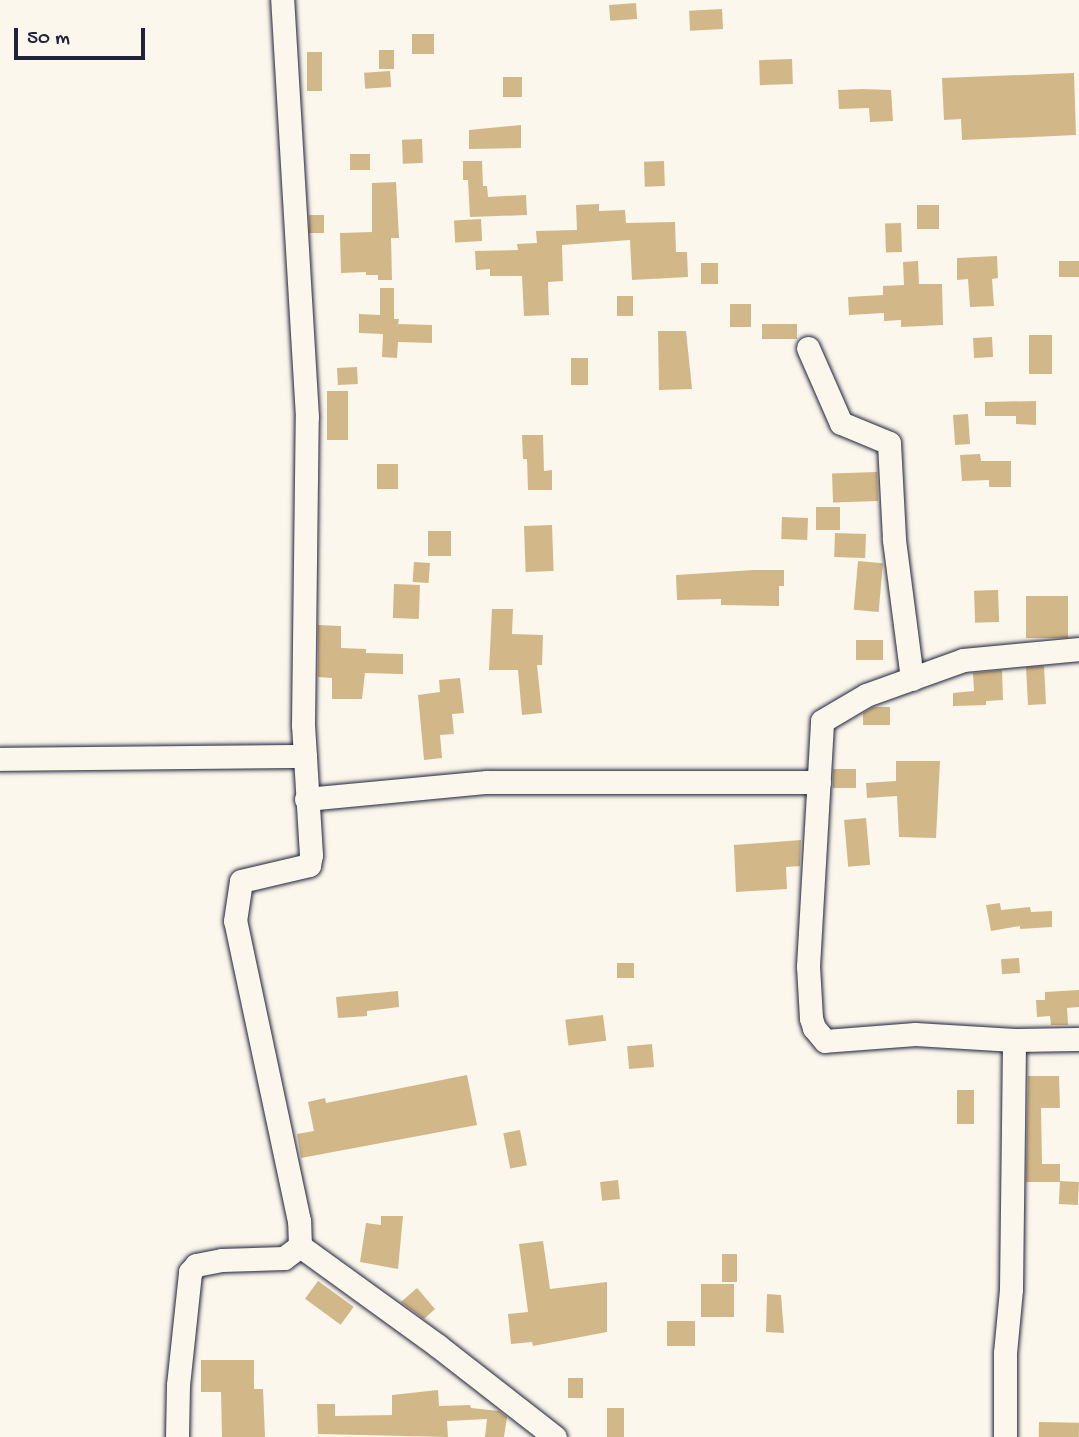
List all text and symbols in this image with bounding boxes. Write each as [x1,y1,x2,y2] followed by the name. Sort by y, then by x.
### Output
[18,14,149,58] scale bar
[27,27,70,52] text: 50 m

